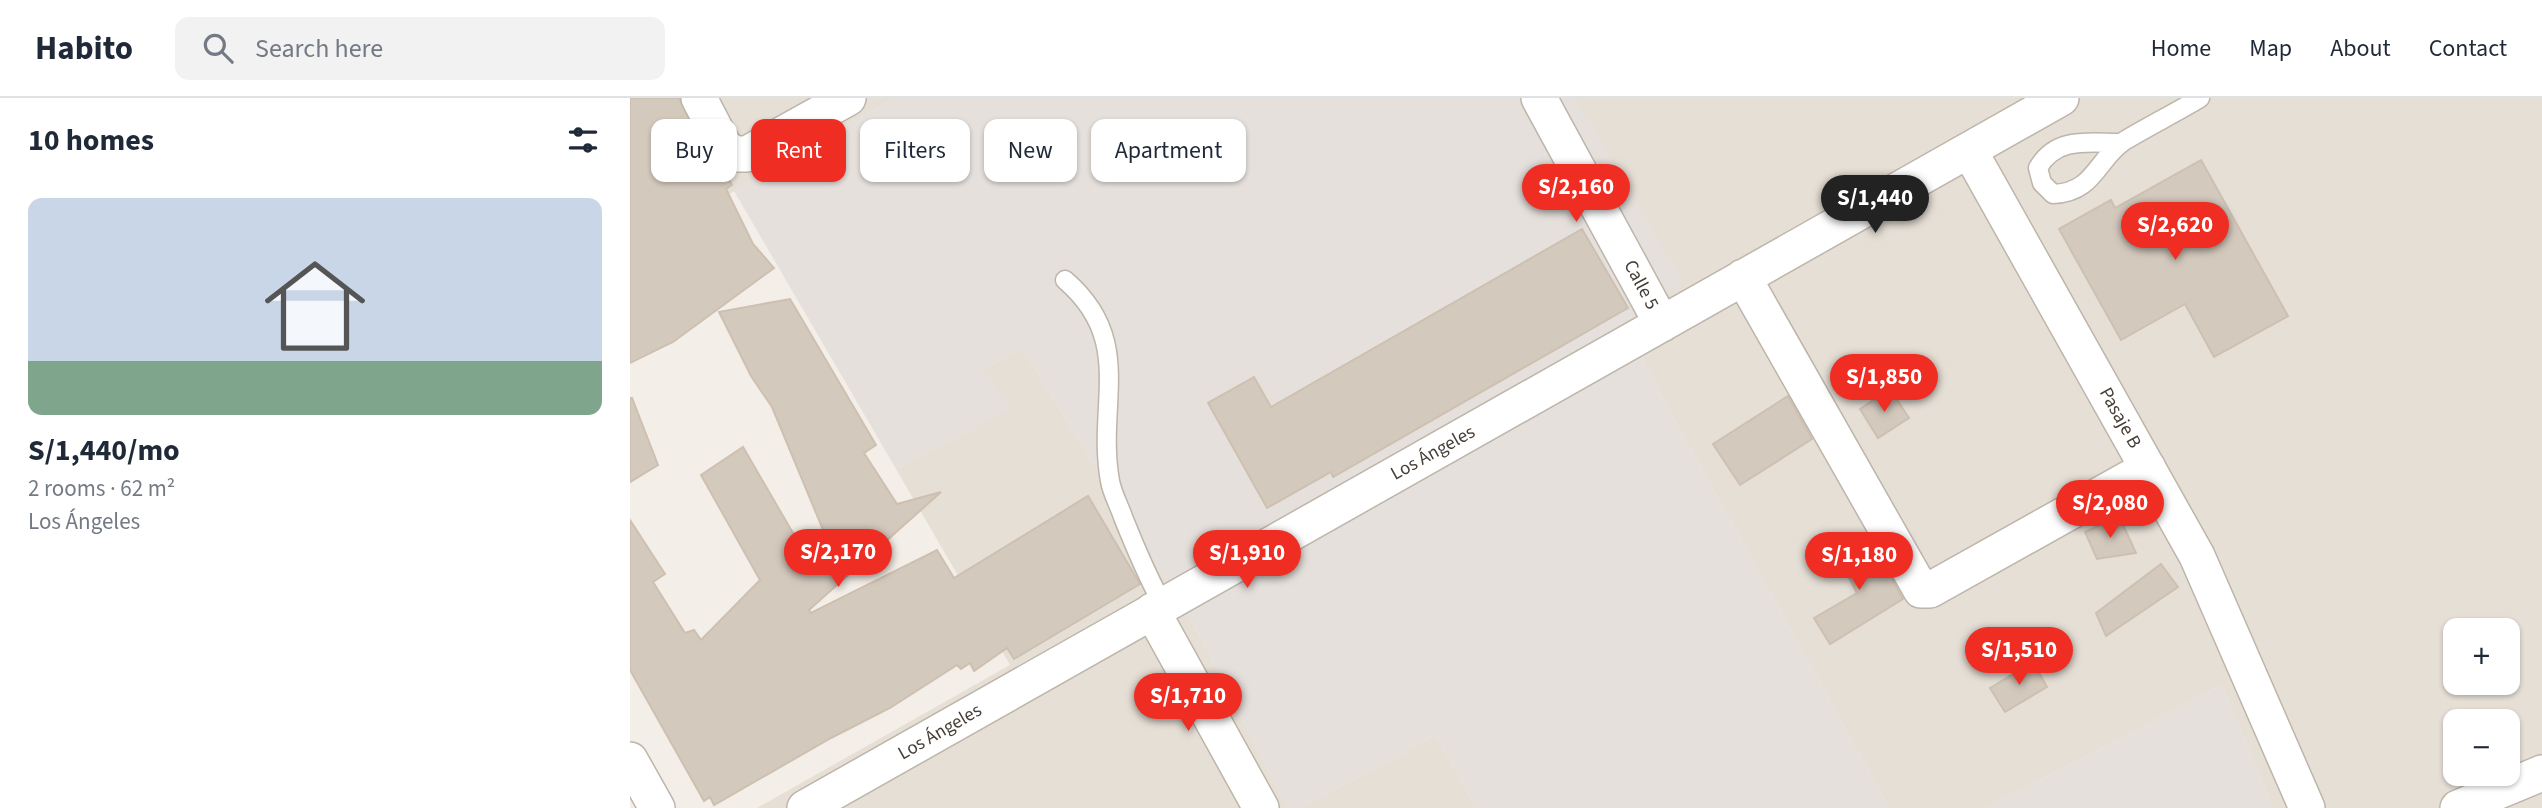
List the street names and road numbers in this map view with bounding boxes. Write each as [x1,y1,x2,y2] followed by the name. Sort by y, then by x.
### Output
[1617,255,1665,315] street label: Calle 5
[2092,383,2148,453] street label: Pasaje B
[1386,419,1480,487] street label: Los Ángeles
[893,697,987,767] street label: Los Ángeles

